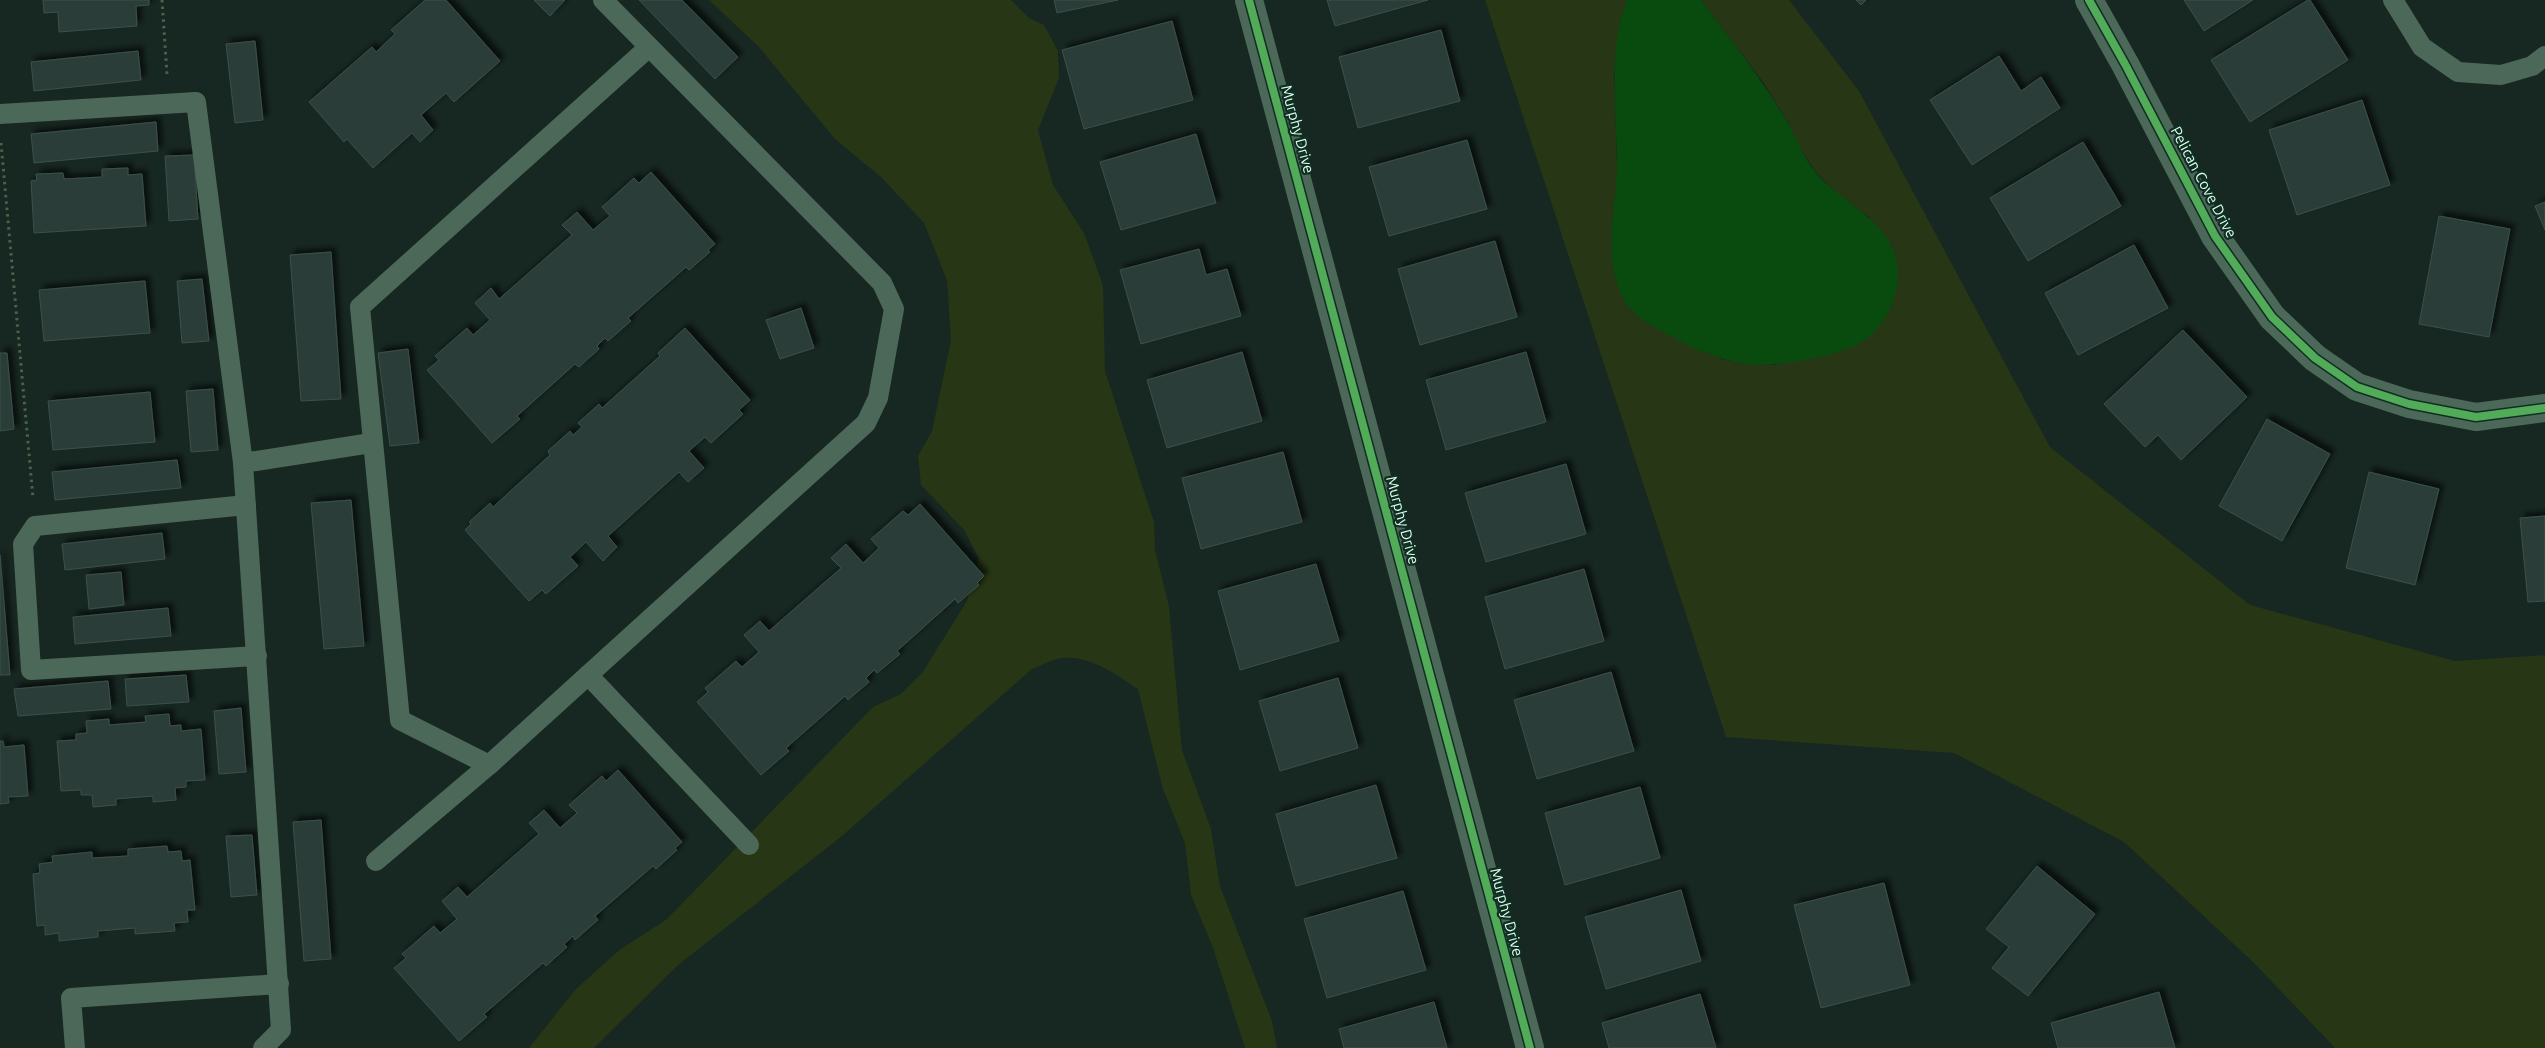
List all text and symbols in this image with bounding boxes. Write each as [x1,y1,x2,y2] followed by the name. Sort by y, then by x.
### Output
[1278,83,1318,175] street label: Murphy Drive
[2167,123,2241,241] street label: Pelican Cove Drive
[1383,474,1423,566] street label: Murphy Drive
[1487,866,1527,958] street label: Murphy Drive

